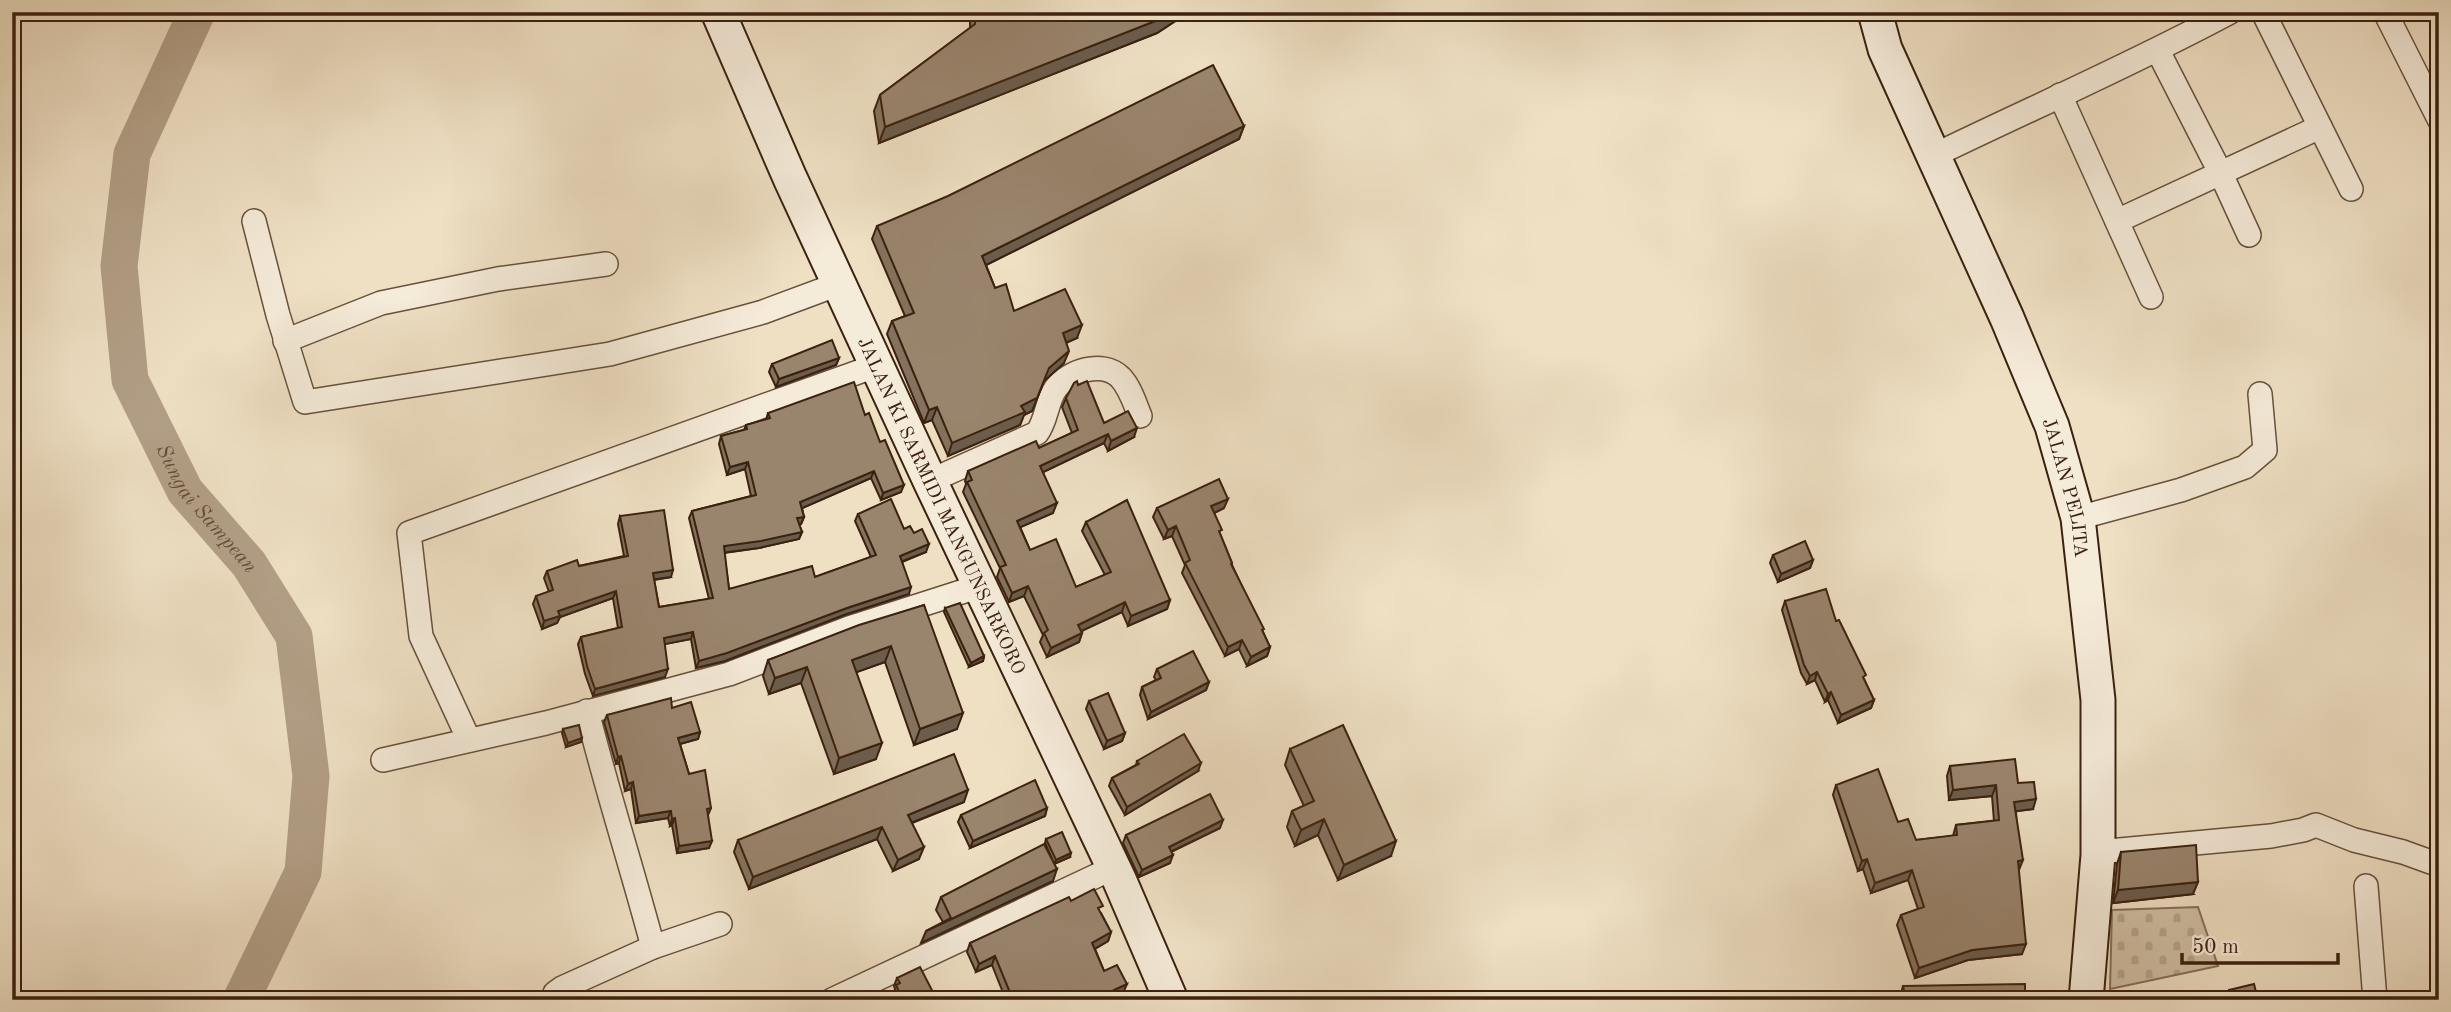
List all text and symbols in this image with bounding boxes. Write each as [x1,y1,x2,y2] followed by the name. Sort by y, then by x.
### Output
[853,335,1027,678] street label: JALAN KI SARMIDI MANGUNSARKORO
[2038,415,2089,559] street label: JALAN PELITA
[151,441,261,577] water label: Sungai Sampean
[2182,921,2337,965] scale bar
[2192,937,2239,958] text: 50 m

